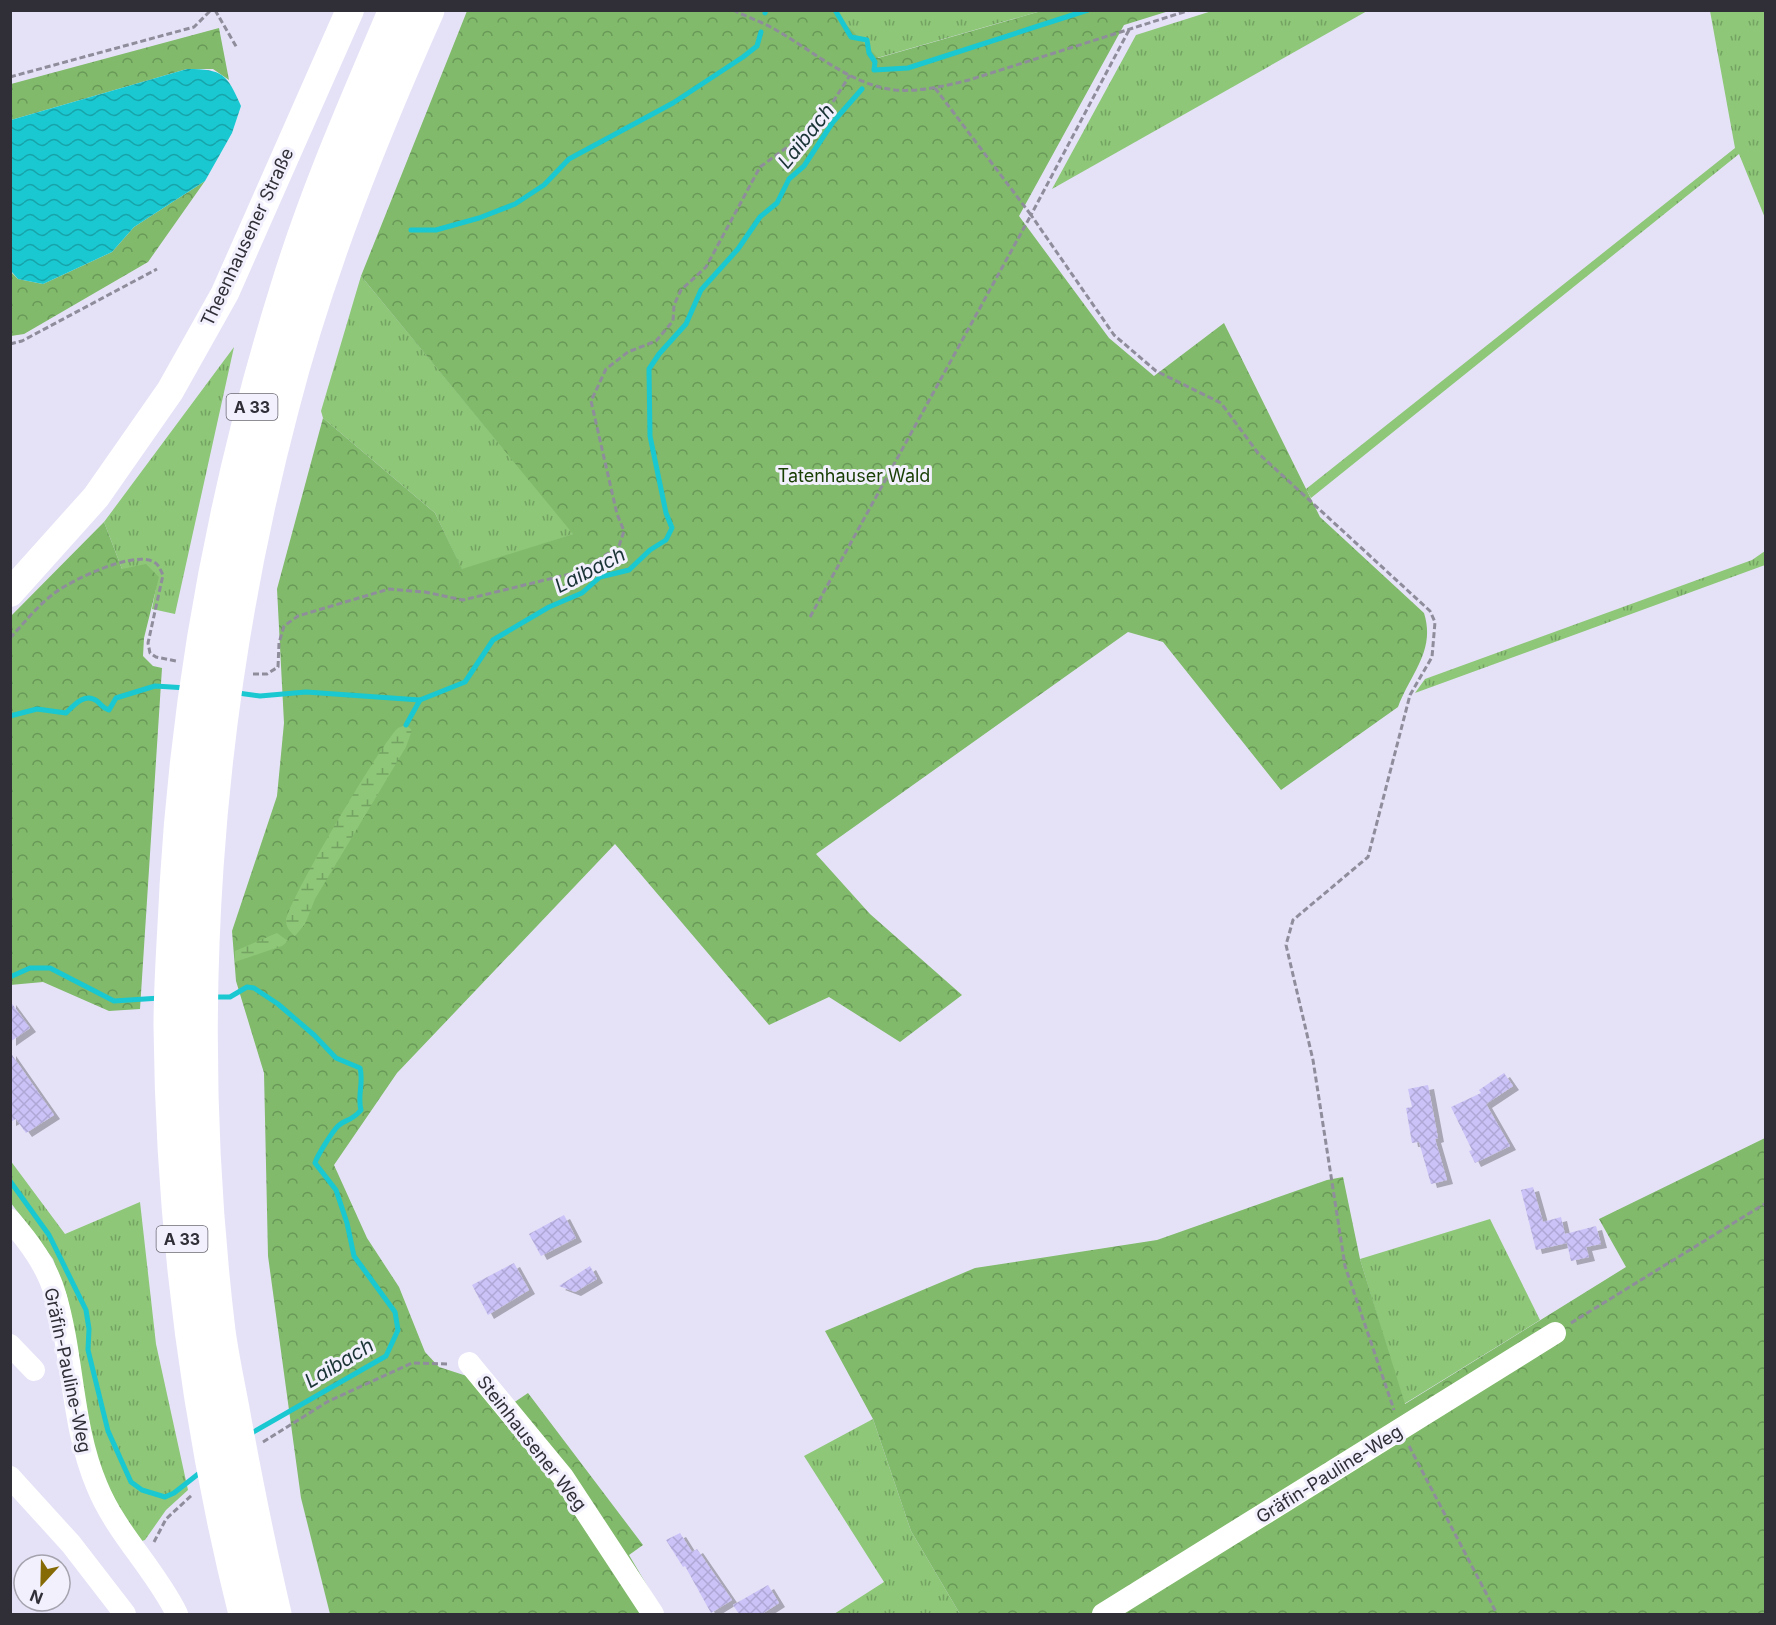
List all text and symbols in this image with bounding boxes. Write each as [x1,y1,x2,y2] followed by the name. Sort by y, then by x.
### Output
[773,99,839,173] water label: Laibach
[196,145,298,329] street label: Theenhausener Straße
[226,394,278,420] road number: A 33
[778,465,930,486] park label: Tatenhauser Wald
[551,542,629,598] water label: Laibach
[156,1226,207,1252] road number: A 33
[40,1286,96,1454] street label: Gräfin-Pauline-Weg
[300,1333,378,1393] water label: Laibach
[473,1371,591,1515] street label: Steinhausener Weg
[1252,1421,1406,1527] street label: Gräfin-Pauline-Weg
[12,1553,72,1613] north arrow
[27,1585,46,1608] text: N

